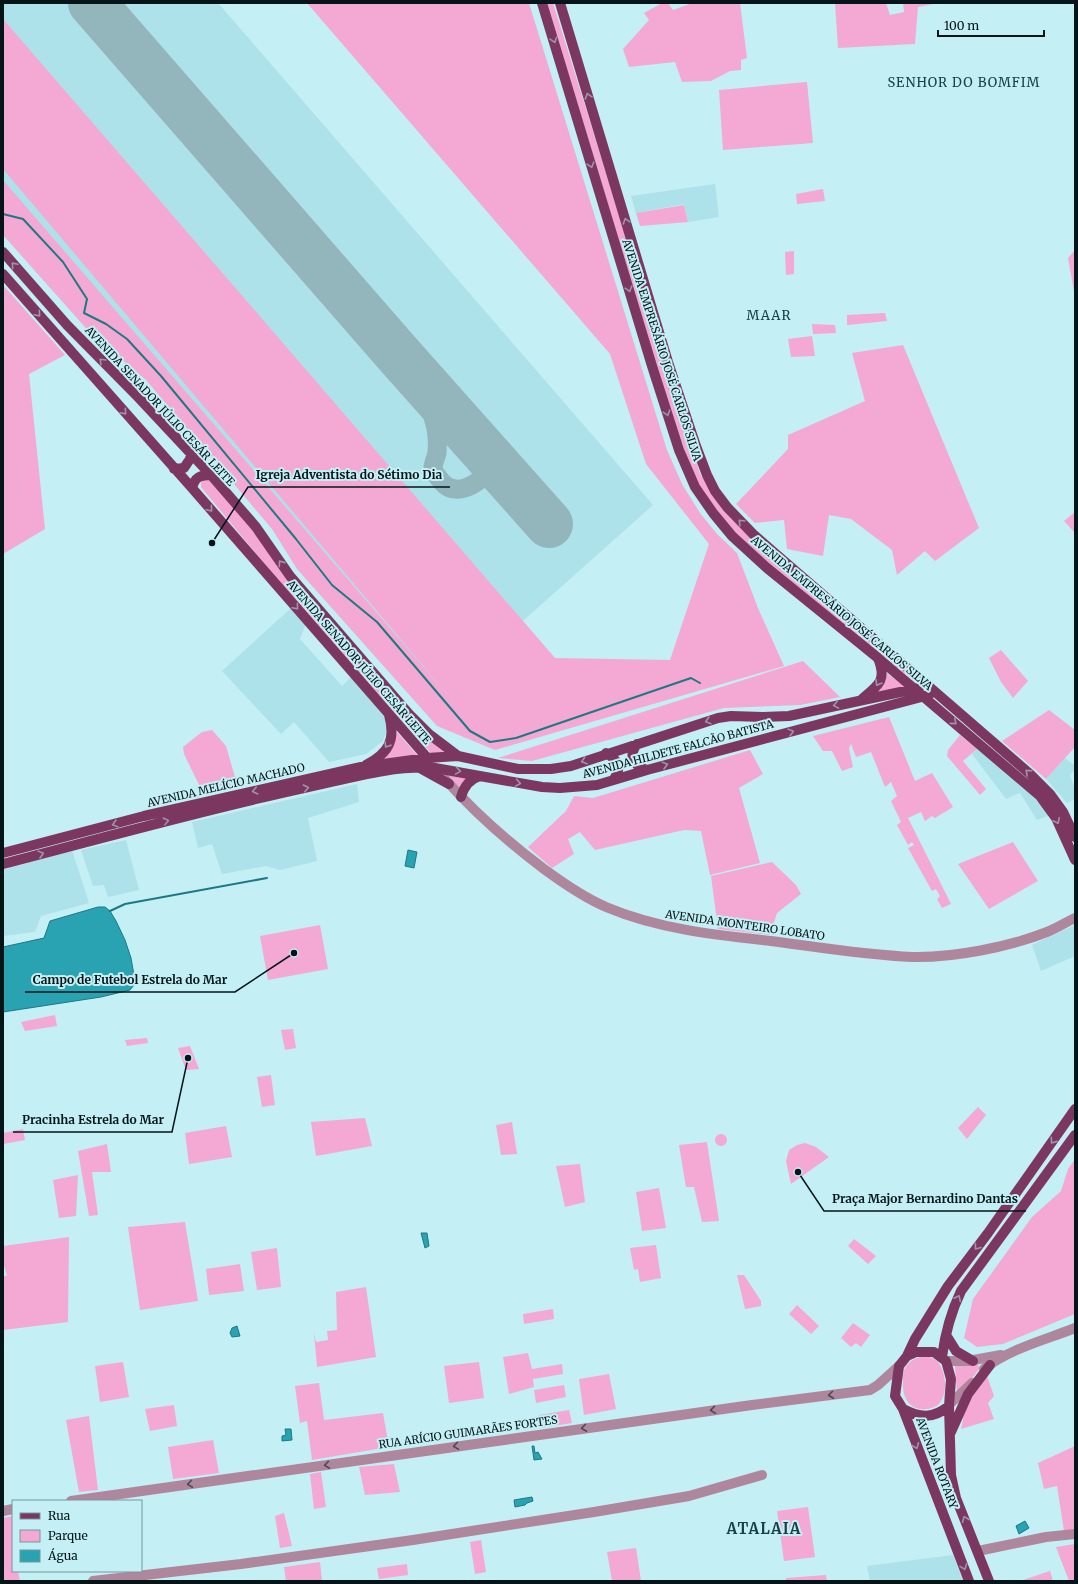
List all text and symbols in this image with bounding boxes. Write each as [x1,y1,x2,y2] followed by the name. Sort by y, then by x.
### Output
[938,12,1044,38] scale bar
[944,18,979,33] text: 100 m
[549,37,558,44] one-way arrow
[888,74,1040,91] district label: SENHOR DO BOMFIM
[584,93,593,100] one-way arrow
[586,161,595,168] one-way arrow
[622,218,631,225] one-way arrow
[619,236,705,463] street label: AVENIDA EMPRESÁRIO JOSÉ CARLOS SILVA
[12,262,19,270] one-way arrow
[624,286,633,293] one-way arrow
[746,307,792,324] district label: MAAR
[33,309,41,317] one-way arrow
[82,323,238,489] street label: AVENIDA SENADOR JÚLIO CESÁR LEITE
[99,358,107,366] one-way arrow
[119,407,126,414] one-way arrow
[662,410,671,417] one-way arrow
[248,463,450,487] callout: Igreja Adventista do Sétimo Dia
[256,467,442,482] text: Igreja Adventista do Sétimo Dia
[205,505,212,512] one-way arrow
[739,519,746,527] one-way arrow
[748,532,936,693] street label: AVENIDA EMPRESÁRIO JOSÉ CARLOS SILVA
[278,560,286,567] one-way arrow
[283,576,434,747] street label: AVENIDA SENADOR JÚLIO CESÁR LEITE
[291,602,298,610] one-way arrow
[876,678,883,685] one-way arrow
[833,701,839,709] one-way arrow
[580,717,775,782] street label: AVENIDA HILDETE FALCÃO BATISTA
[705,717,712,725] one-way arrow
[949,717,957,724] one-way arrow
[788,729,794,737] one-way arrow
[384,741,392,748] one-way arrow
[581,756,588,765] one-way arrow
[145,760,306,810] street label: AVENIDA MELÍCIO MACHADO
[661,761,668,770] one-way arrow
[455,766,461,775] one-way arrow
[1025,770,1033,777] one-way arrow
[515,778,521,787] one-way arrow
[303,784,310,792] one-way arrow
[252,786,258,794] one-way arrow
[163,817,170,826] one-way arrow
[1052,817,1060,824] one-way arrow
[112,819,118,827] one-way arrow
[37,850,44,859] one-way arrow
[663,907,826,943] street label: AVENIDA MONTEIRO LOBATO
[25,968,235,992] callout: Campo de Futebol Estrela do Mar
[33,972,228,987] text: Campo de Futebol Estrela do Mar
[13,1108,172,1132] callout: Pracinha Estrela do Mar
[22,1112,164,1127] text: Pracinha Estrela do Mar
[1051,1136,1058,1143] one-way arrow
[824,1187,1026,1211] callout: Praça Major Bernardino Dantas
[832,1191,1018,1206] text: Praça Major Bernardino Dantas
[975,1242,982,1249] one-way arrow
[953,1295,961,1303] one-way arrow
[828,1390,834,1399] one-way arrow
[710,1405,716,1414] one-way arrow
[378,1412,559,1451] street label: RUA ARÍCIO GUIMARÃES FORTES
[913,1414,961,1512] street label: AVENIDA ROTARY
[581,1423,588,1432] one-way arrow
[453,1441,459,1450] one-way arrow
[912,1442,920,1449] one-way arrow
[324,1460,330,1469] one-way arrow
[187,1479,193,1488] one-way arrow
[12,1500,142,1572] legend
[48,1508,71,1523] text: Rua
[961,1515,969,1522] one-way arrow
[726,1519,801,1538] district label: ATALAIA
[48,1528,88,1543] text: Parque
[47,1548,78,1563] text: Água
[959,1563,967,1570] one-way arrow

